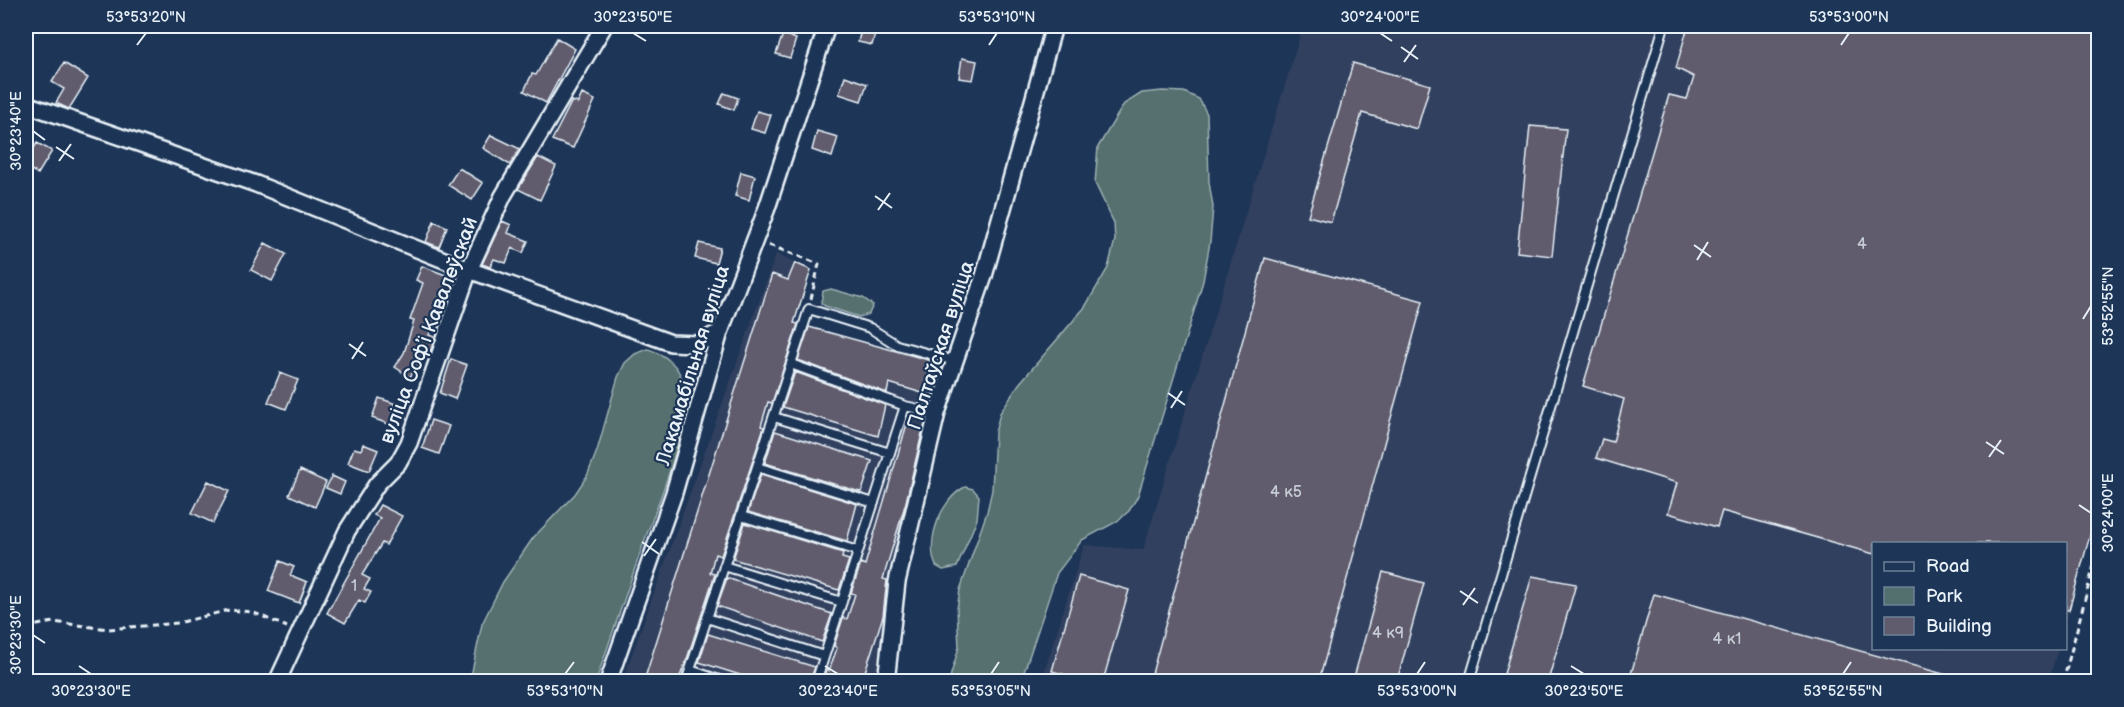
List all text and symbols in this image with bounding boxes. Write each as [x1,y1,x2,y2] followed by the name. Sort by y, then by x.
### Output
[106,8,186,27] text: 53°53'20"N
[594,8,673,27] text: 30°23'50"E
[958,8,1036,27] text: 53°53'10"N
[1340,8,1420,27] text: 30°24'00"E
[1809,8,1889,27] text: 53°53'00"N
[7,91,26,171] text: 30°23'40"E
[375,214,483,447] street label: вуліца Софʼі Кавалеўскай
[1857,235,1867,254] house number: 4
[902,258,980,433] street label: Палтаўская вуліца
[651,262,735,469] street label: Лакамабільная вуліца
[2099,266,2118,346] text: 53°52'55"N
[2099,473,2118,553] text: 30°24'00"E
[1270,483,1302,502] house number: 4 к5
[1872,542,2067,650] legend
[1926,556,1970,577] text: Road
[351,577,357,596] house number: 1
[1926,586,1962,607] text: Park
[7,595,26,675] text: 30°23'30"E
[1926,616,1992,637] text: Building
[1372,624,1404,643] house number: 4 к9
[1713,630,1741,649] house number: 4 к1
[51,682,131,701] text: 30°23'30"E
[526,682,604,701] text: 53°53'10"N
[798,682,878,701] text: 30°23'40"E
[951,682,1031,701] text: 53°53'05"N
[1377,682,1457,701] text: 53°53'00"N
[1545,682,1624,701] text: 30°23'50"E
[1803,682,1883,701] text: 53°52'55"N

